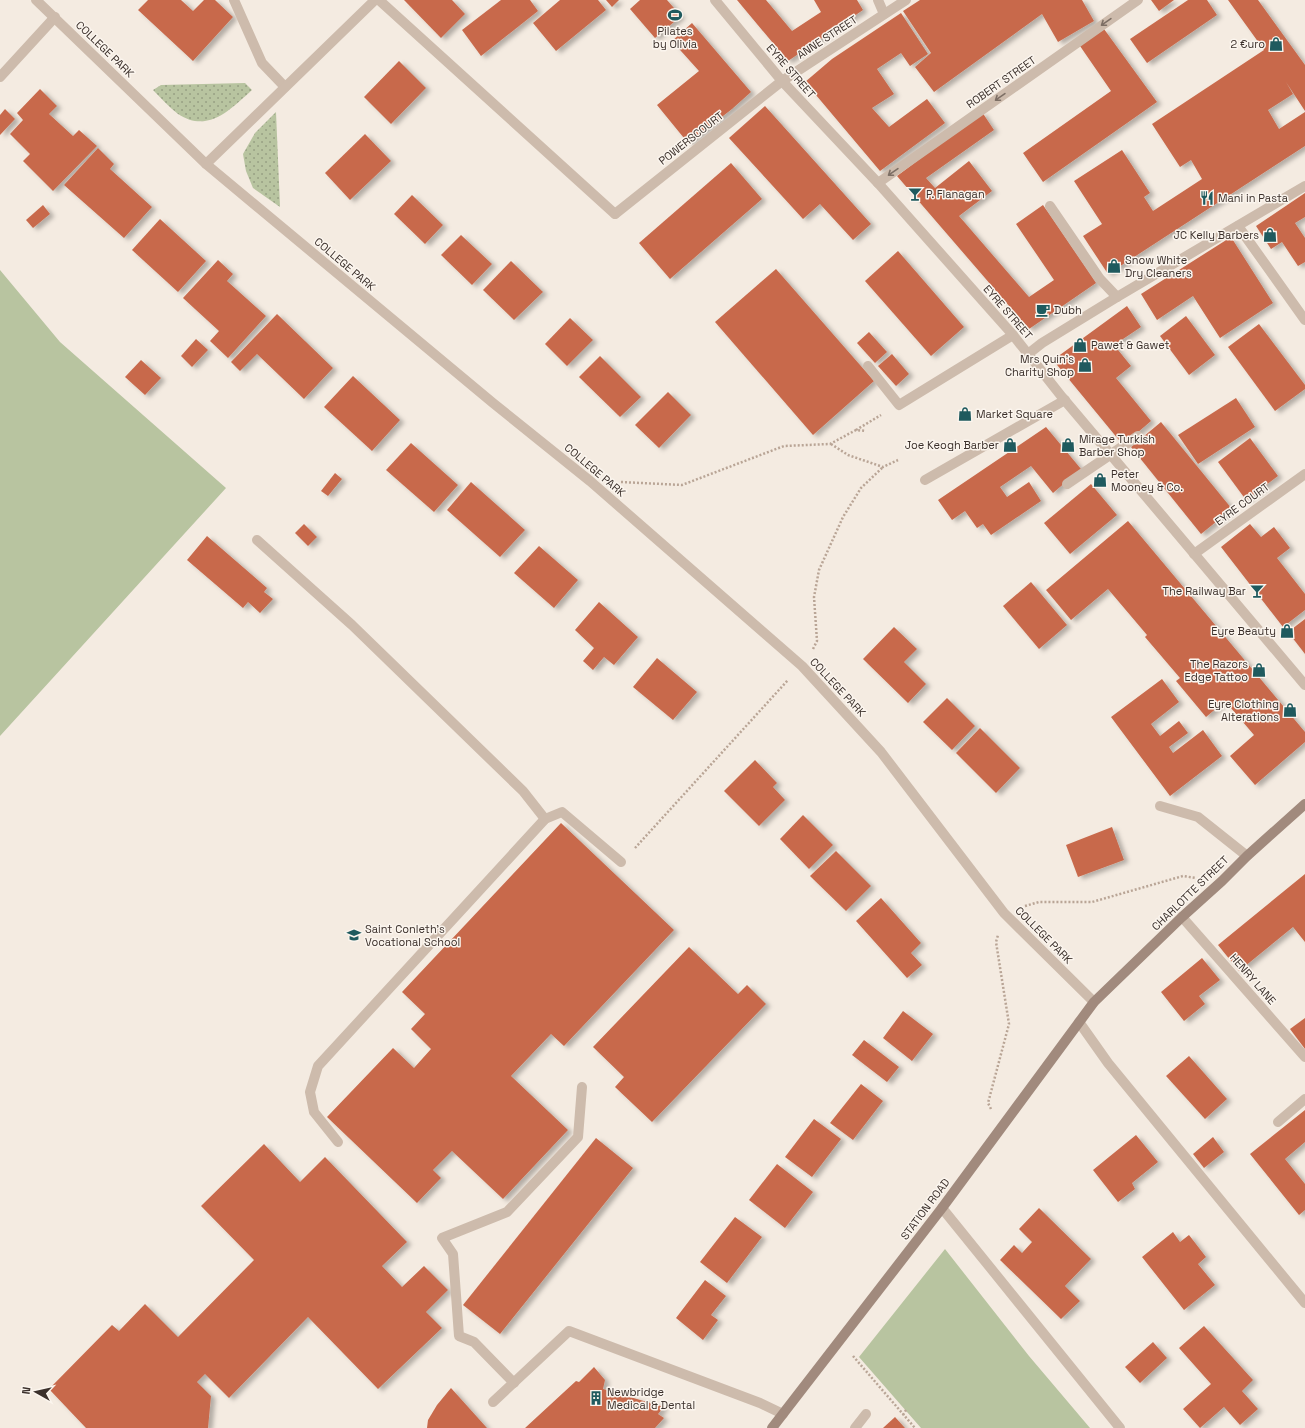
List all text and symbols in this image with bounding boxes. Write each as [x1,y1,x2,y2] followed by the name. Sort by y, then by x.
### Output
[667,7,683,23] sports icon: Pilates by Olivia
[794,12,860,62] street label: ANNE STREET
[73,18,137,80] street label: COLLEGE PARK
[1101,18,1112,26] one-way arrow
[653,24,698,51] place label: Pilates by Olivia
[1268,36,1284,52] shop icon: 2 €uro
[1231,37,1265,51] place label: 2 €uro
[764,41,819,101] street label: EYRE STREET
[963,52,1039,111] street label: ROBERT STREET
[995,93,1006,101] one-way arrow
[656,108,727,168] street label: POWERSCOURT
[888,168,899,176] one-way arrow
[907,186,923,202] bar icon: P. Flanagan
[926,187,985,201] place label: P. Flanagan
[1199,190,1215,206] restaurant icon: Mani in Pasta
[1218,191,1289,205] place label: Mani in Pasta
[1262,227,1278,243] shop icon: JC Kelly Barbers
[1174,228,1259,242] place label: JC Kelly Barbers
[312,234,379,294] street label: COLLEGE PARK
[1125,253,1192,280] place label: Snow White Dry Cleaners
[1106,258,1122,274] shop icon: Snow White Dry Cleaners
[981,282,1036,342] street label: EYRE STREET
[1035,302,1051,318] cafe icon: Dubh
[1054,303,1082,317] place label: Dubh
[1072,337,1088,353] shop icon: Pawet & Gawet
[1091,338,1170,352] place label: Pawet & Gawet
[1005,352,1074,379] place label: Mrs Quin's Charity Shop
[1077,357,1093,373] shop icon: Mrs Quin's Charity Shop
[957,406,973,422] shop icon: Market Square
[976,407,1053,421] place label: Market Square
[1079,432,1155,459] place label: Mirage Turkish Barber Shop
[1002,437,1018,453] shop icon: Joe Keogh Barber
[1060,437,1076,453] shop icon: Mirage Turkish Barber Shop
[905,438,999,452] place label: Joe Keogh Barber
[562,440,629,500] street label: COLLEGE PARK
[1111,467,1183,494] place label: Peter Mooney & Co.
[1092,472,1108,488] shop icon: Peter Mooney & Co.
[1212,479,1272,528] street label: EYRE COURT
[1249,583,1265,599] bar icon: The Railway Bar
[1163,584,1246,598] place label: The Railway Bar
[1279,623,1295,639] shop icon: Eyre Beauty
[1211,624,1276,638] place label: Eyre Beauty
[807,655,869,720] street label: COLLEGE PARK
[1185,657,1248,684] place label: The Razors Edge Tattoo
[1251,662,1267,678] shop icon: The Razors Edge Tattoo
[1208,697,1279,724] place label: Eyre Clothing Alterations
[1282,702,1298,718] shop icon: Eyre Clothing Alterations
[1149,852,1232,933] street label: CHARLOTTE STREET
[1012,903,1076,967] street label: COLLEGE PARK
[365,922,460,949] place label: Saint Conleth's Vocational School
[346,927,362,943] school or university icon: Saint Conleth's Vocational School
[1227,951,1279,1007] street label: HENRY LANE
[897,1176,953,1242] street label: STATION ROAD
[16,1372,56,1412] north arrow
[607,1385,695,1412] place label: Newbridge Medical & Dental
[19,1386,34,1395] text: N
[588,1390,604,1406] building icon: Newbridge Medical & Dental

